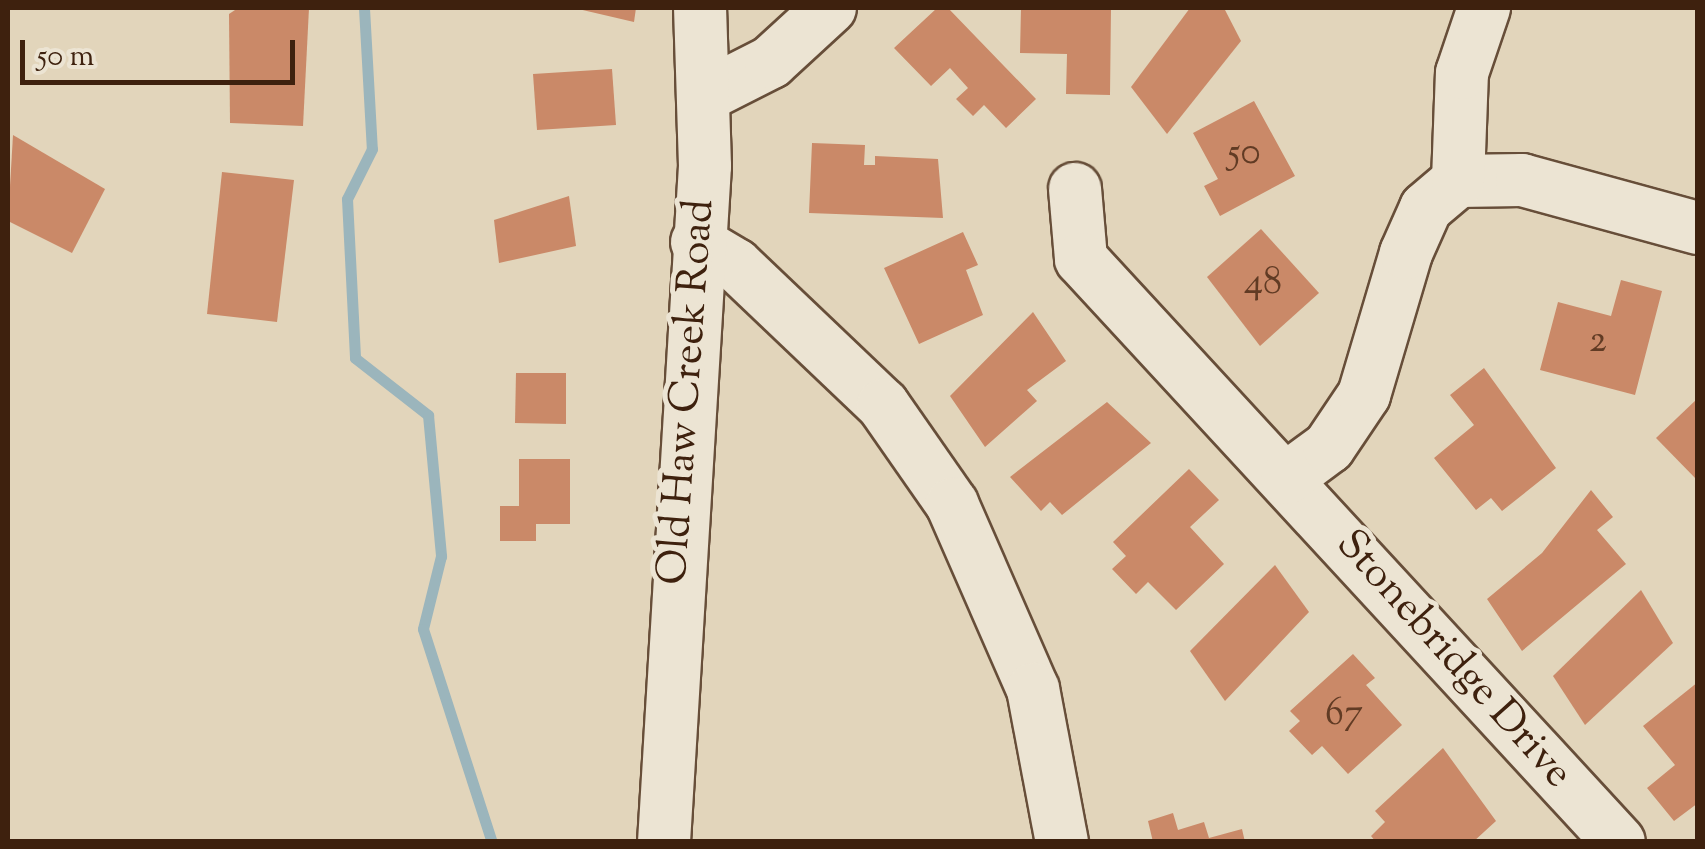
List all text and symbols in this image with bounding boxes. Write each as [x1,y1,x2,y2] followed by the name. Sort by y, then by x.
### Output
[25,20,300,82] scale bar
[37,36,94,79] text: 50 m
[1227,132,1261,178] house number: 50
[649,198,727,586] street label: Old Haw Creek Road
[1244,262,1282,308] house number: 48
[1589,320,1607,366] house number: 2
[1324,521,1582,799] street label: Stonebridge Drive
[1325,693,1363,739] house number: 67

